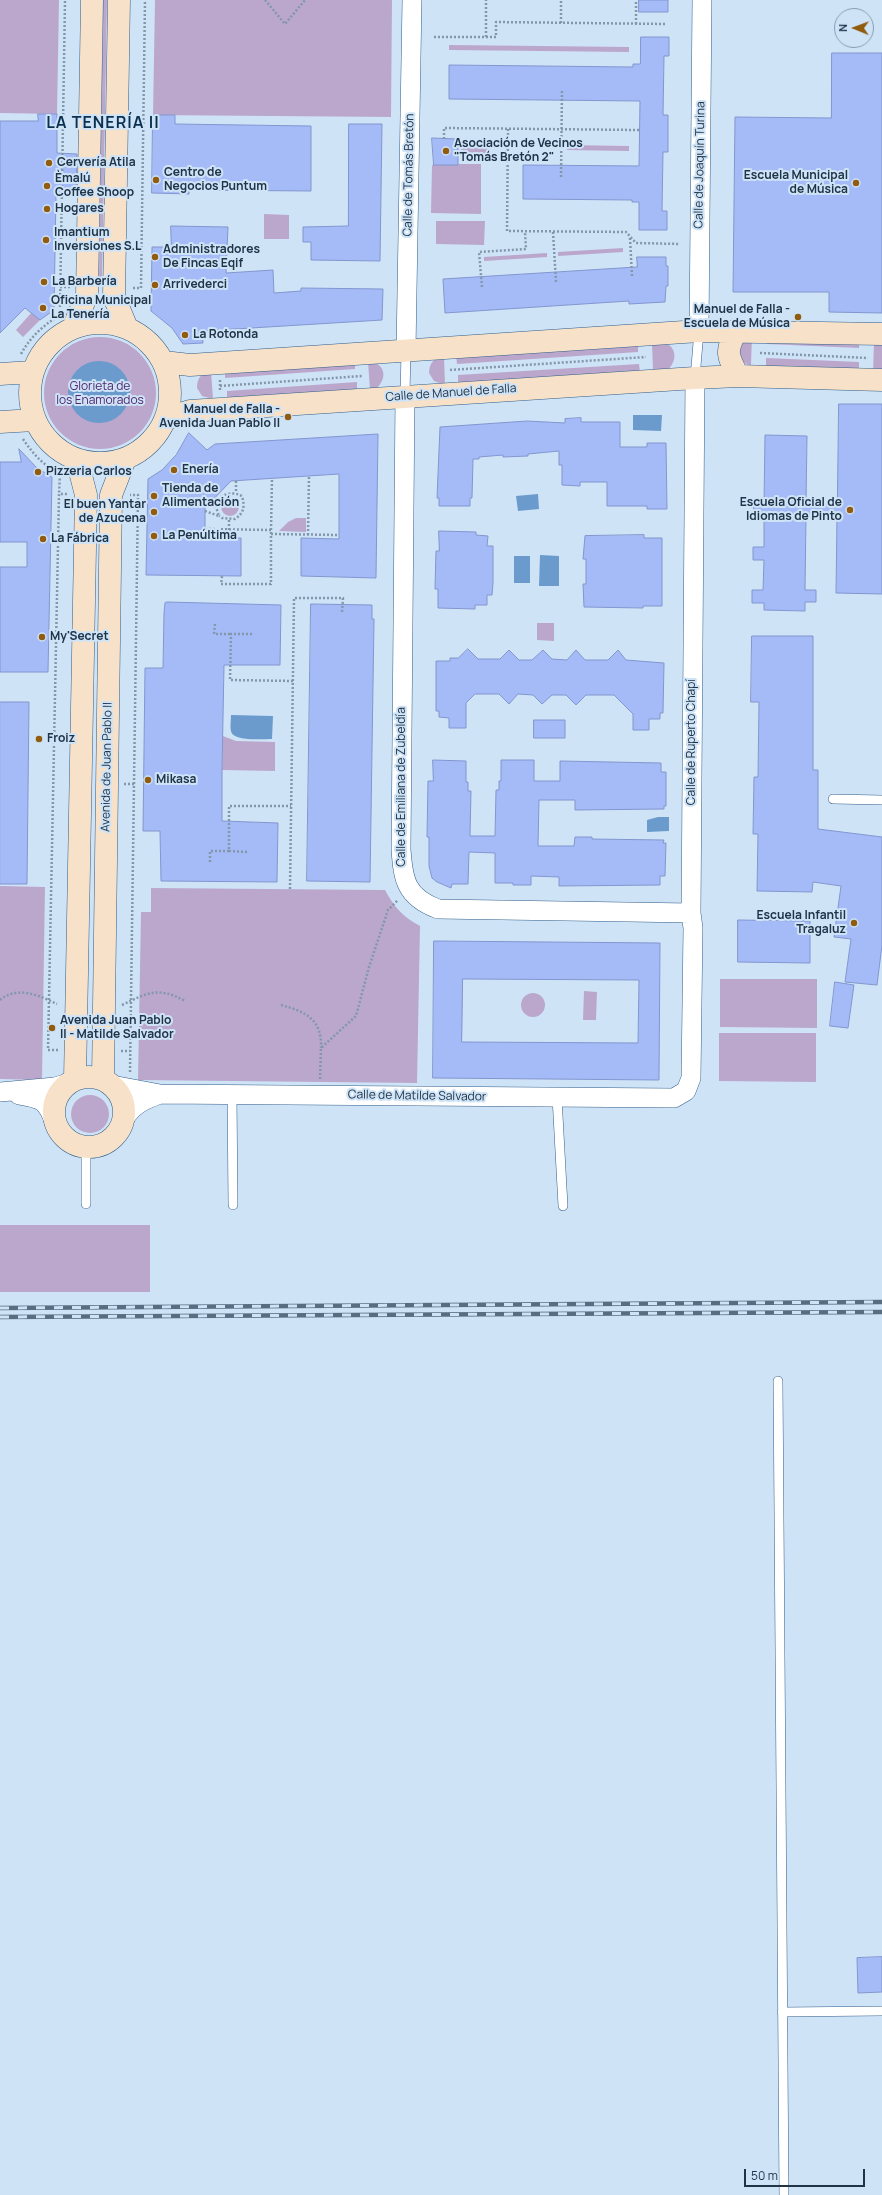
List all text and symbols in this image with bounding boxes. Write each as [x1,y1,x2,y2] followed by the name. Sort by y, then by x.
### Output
[834,8,874,48] north arrow
[835,24,850,32] text: N
[692,101,708,229] street label: Calle de Joaquín Turina
[401,113,417,237] street label: Calle de Tomás Bretón
[46,114,160,134] district label: LA TENERÍA II
[454,137,583,165] place label: Asociación de Vecinos "Tomás Bretón 2"
[441,146,451,156] marker: Asociación de Vecinos "Tomás Bretón 2"
[57,156,136,170] place label: Cervería Atila
[44,158,54,168] marker: Cervería Atila
[164,166,267,194] place label: Centro de Negocios Puntum
[744,169,848,197] place label: Escuela Municipal de Música
[55,172,134,200] place label: Èmalú Coffee Shoop
[151,175,161,185] marker: Centro de Negocios Puntum
[851,178,861,188] marker: Escuela Municipal de Música
[42,181,52,191] marker: Èmalú Coffee Shoop
[55,202,104,216] place label: Hogares
[42,204,52,214] marker: Hogares
[54,226,141,254] place label: Imantium Inversiones S.L
[41,235,51,245] marker: Imantium Inversiones S.L
[163,243,260,271] place label: Administradores De Fincas Eqif
[150,252,160,262] marker: Administradores De Fincas Eqif
[52,275,117,289] place label: La Barbería
[39,277,49,287] marker: La Barbería
[163,278,227,292] place label: Arrivederci
[150,280,160,290] marker: Arrivederci
[51,294,151,322] place label: Oficina Municipal La Tenería
[38,303,48,313] marker: Oficina Municipal La Tenería
[684,303,790,331] place label: Manuel de Falla - Escuela de Música
[793,312,803,322] marker: Manuel de Falla - Escuela de Música
[193,328,258,342] place label: La Rotonda
[180,330,190,340] marker: La Rotonda
[56,380,144,408] park label: Glorieta de los Enamorados
[385,381,517,405] street label: Calle de Manuel de Falla
[159,403,280,431] place label: Manuel de Falla - Avenida Juan Pablo II
[283,412,293,422] marker: Manuel de Falla - Avenida Juan Pablo II
[182,463,219,477] place label: Enería
[46,465,132,479] place label: Pizzeria Carlos
[169,465,179,475] marker: Enería
[33,467,43,477] marker: Pizzeria Carlos
[162,482,239,510] place label: Tienda de Alimentación
[149,491,159,501] marker: Tienda de Alimentación
[740,496,842,524] place label: Escuela Oficial de Idiomas de Pinto
[64,498,146,526] place label: El buen Yantar de Azucena
[845,505,855,515] marker: Escuela Oficial de Idiomas de Pinto
[149,507,159,517] marker: El buen Yantar de Azucena
[162,529,237,543] place label: La Penúltima
[149,531,159,541] marker: La Penúltima
[51,532,109,546] place label: La Fábrica
[38,534,48,544] marker: La Fábrica
[50,630,109,644] place label: My'Secret
[37,632,47,642] marker: My'Secret
[685,679,699,805] street label: Calle de Ruperto Chapí
[99,702,115,832] street label: Avenida de Juan Pablo II
[395,707,409,867] street label: Calle de Emiliana de Zubeldía
[47,732,75,746] place label: Froiz
[34,734,44,744] marker: Froiz
[156,773,196,787] place label: Mikasa
[143,775,153,785] marker: Mikasa
[757,909,846,937] place label: Escuela Infantil Tragaluz
[849,918,859,928] marker: Escuela Infantil Tragaluz
[60,1014,174,1042] place label: Avenida Juan Pablo II - Matilde Salvador
[47,1023,57,1033] marker: Avenida Juan Pablo II - Matilde Salvador
[348,1088,486,1104] street label: Calle de Matilde Salvador
[746,2161,867,2187] scale bar
[751,2167,778,2184] text: 50 m

